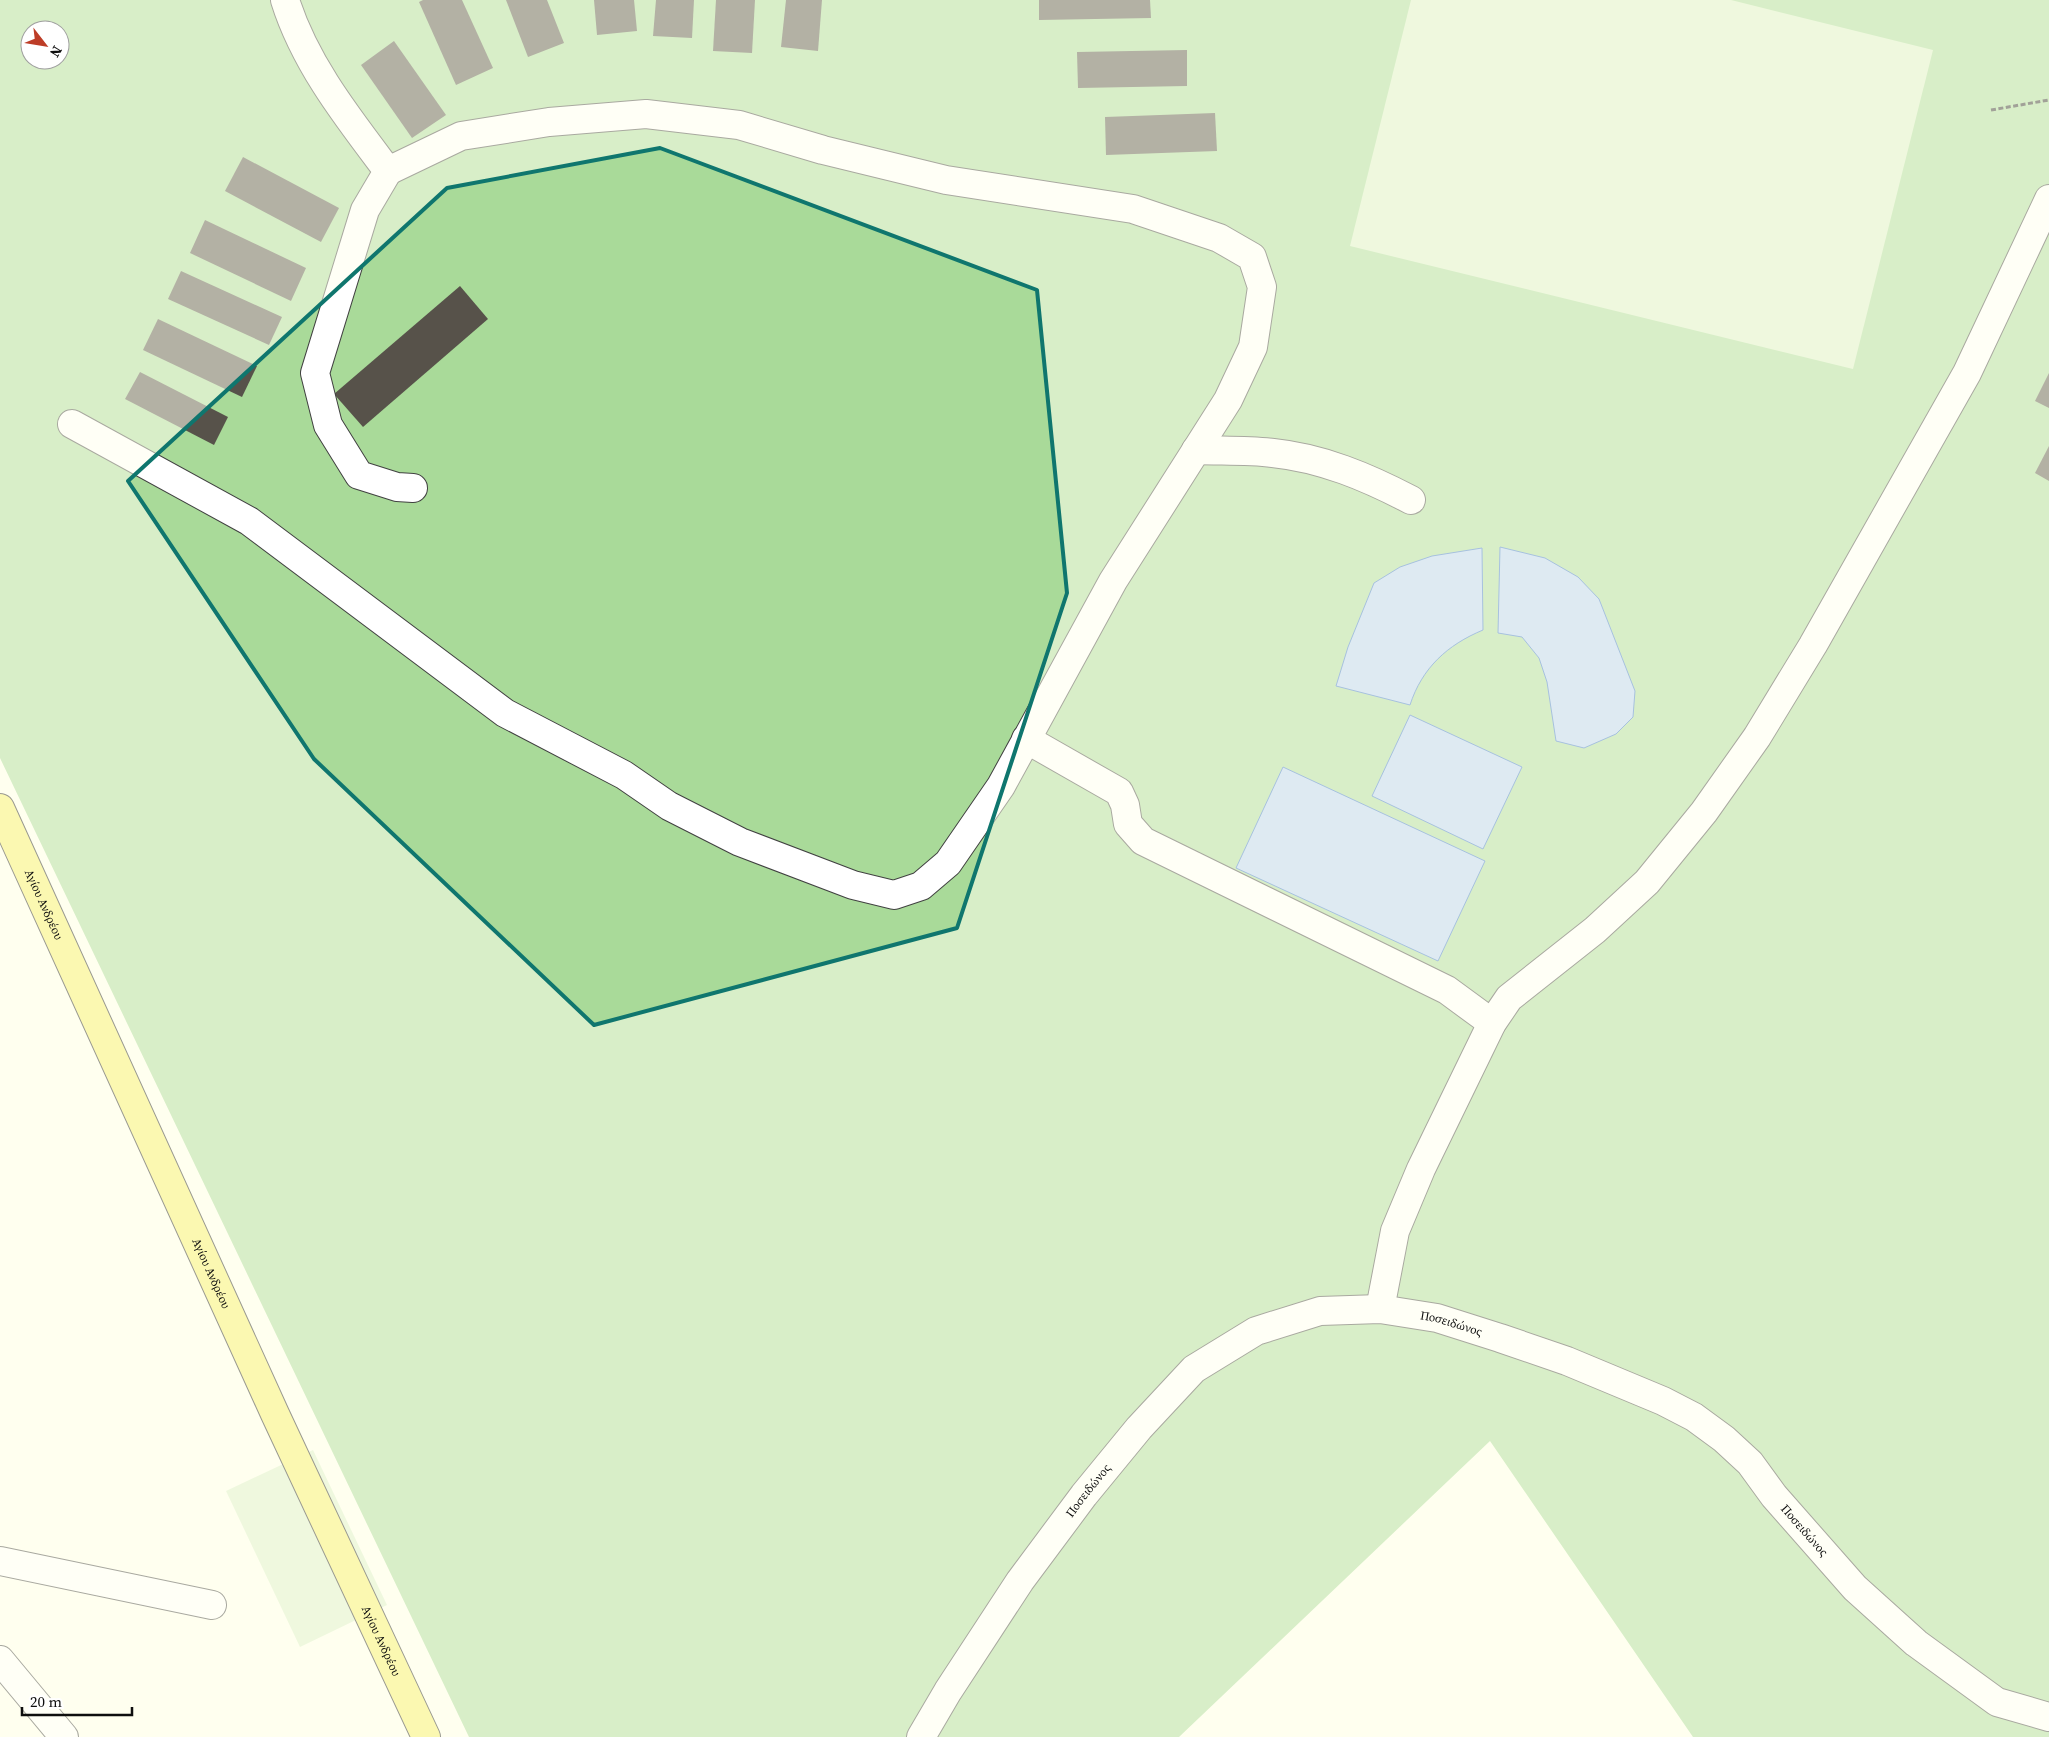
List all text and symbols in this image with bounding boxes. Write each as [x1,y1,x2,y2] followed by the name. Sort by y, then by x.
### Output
[20,20,70,70] north arrow
[45,42,67,61] text: N
[21,867,67,942] street label: Αγίου Ανδρέου
[188,1236,234,1311] street label: Αγίου Ανδρέου
[1419,1307,1485,1340] street label: Ποσειδώνος
[1062,1460,1115,1521] street label: Ποσειδώνος
[1777,1501,1832,1560] street label: Ποσειδώνος
[358,1603,404,1679] street label: Αγίου Ανδρέου
[22,1684,132,1716] scale bar
[30,1691,62,1712] text: 20 m

